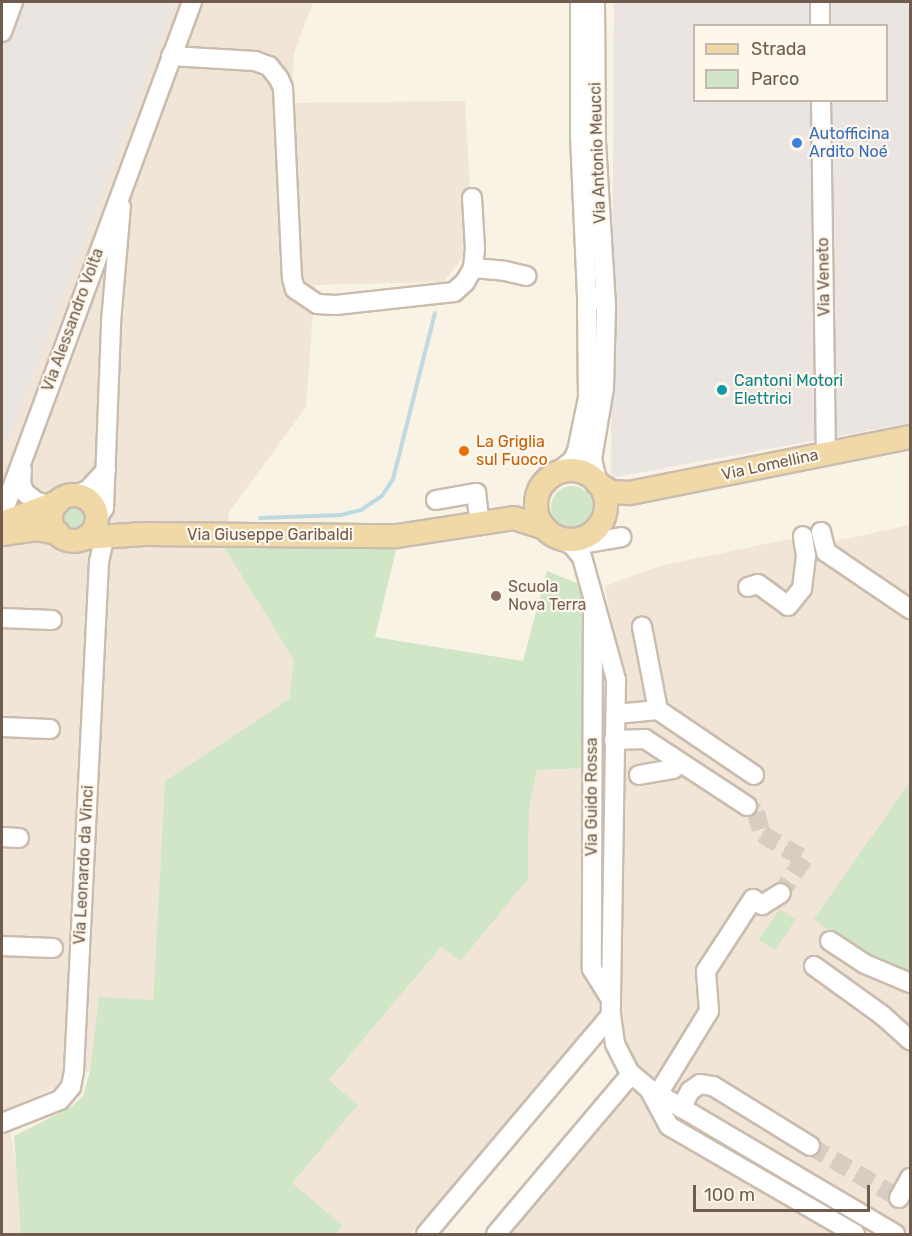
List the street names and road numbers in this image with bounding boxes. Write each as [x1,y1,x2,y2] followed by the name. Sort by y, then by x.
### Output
[586,82,610,224] street label: Via Antonio Meucci
[814,237,834,317] street label: Via Veneto
[38,245,108,395] street label: Via Alessandro Volta
[720,445,820,485] street label: Via Lomellina
[187,525,353,545] street label: Via Giuseppe Garibaldi
[582,738,602,856] street label: Via Guido Rossa
[70,785,98,945] street label: Via Leonardo da Vinci

